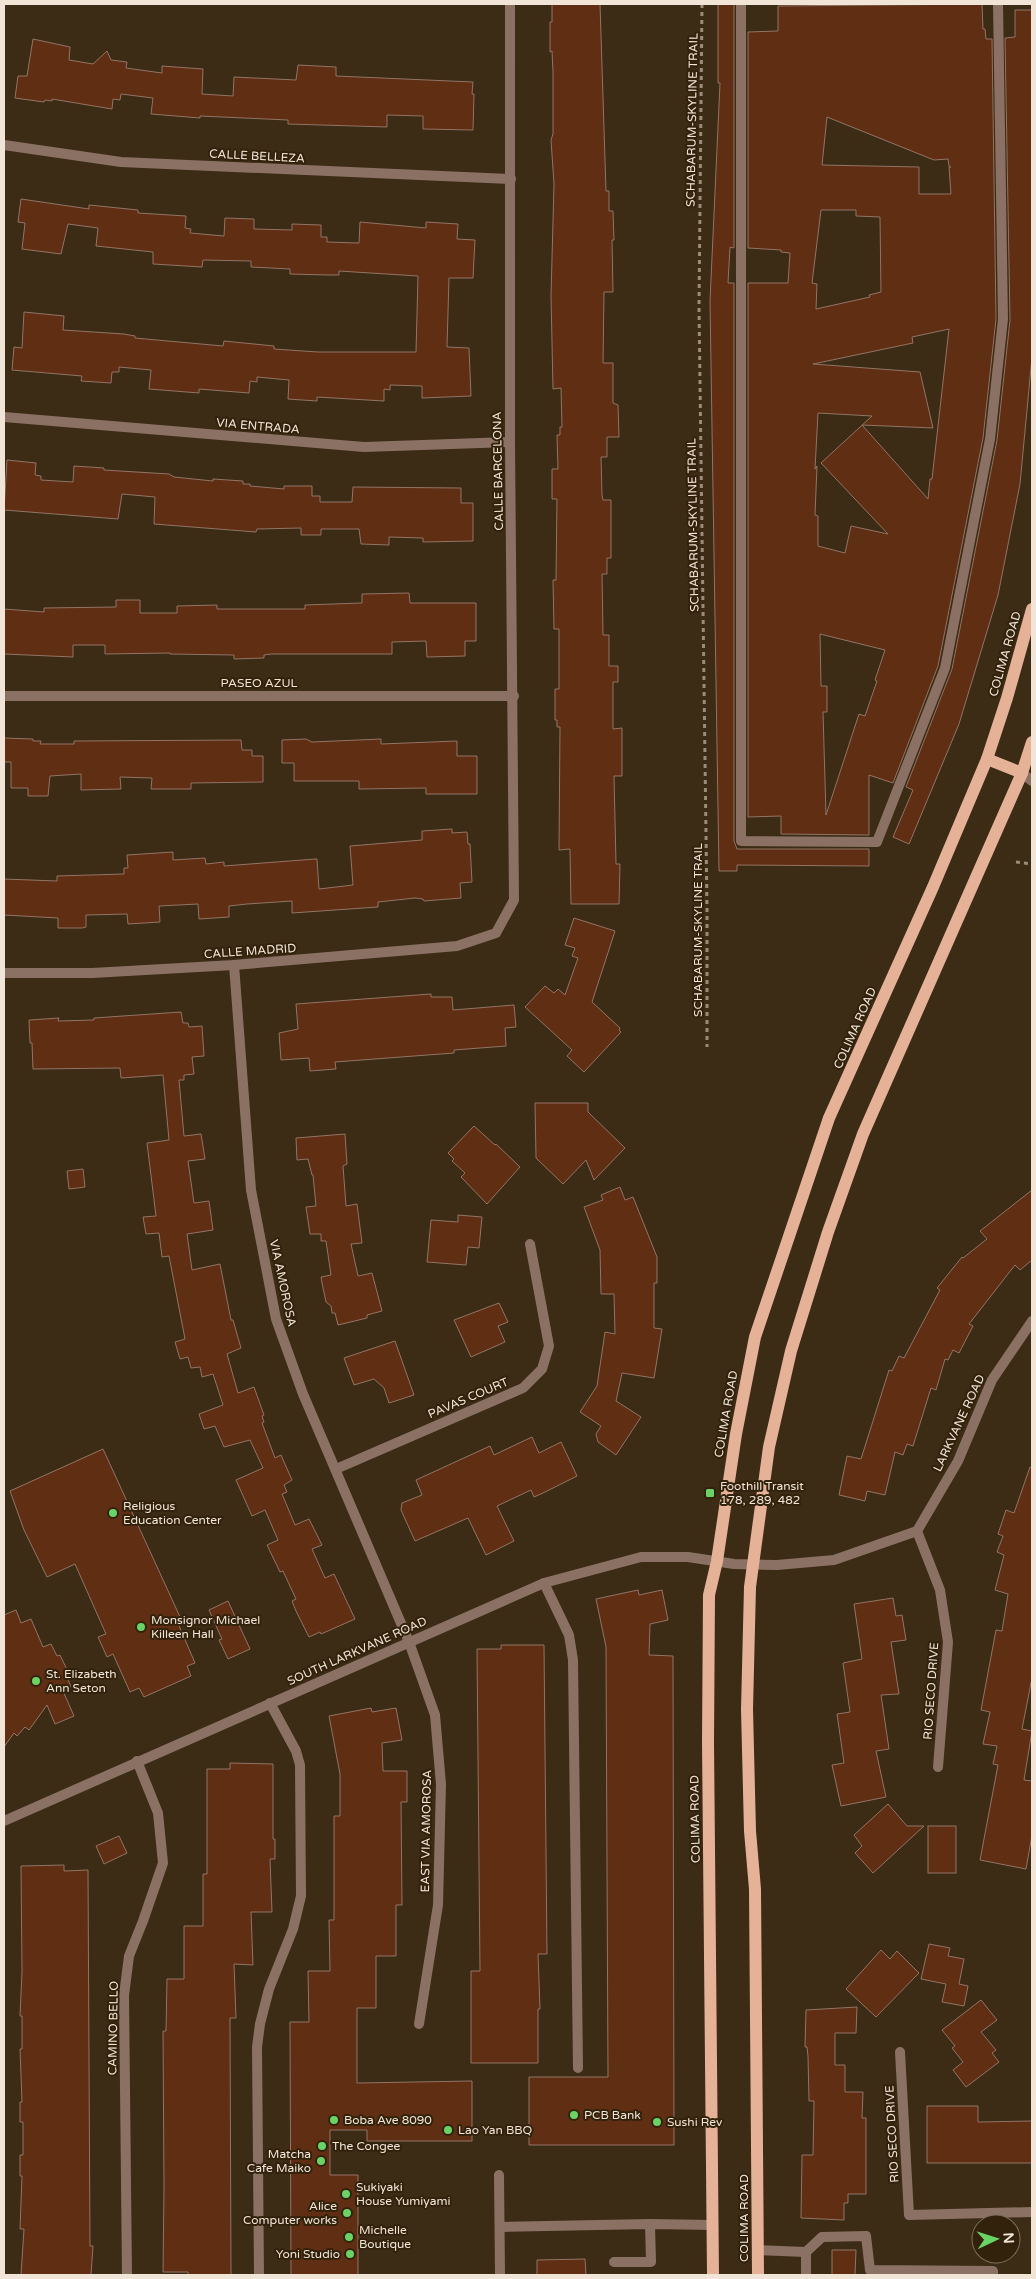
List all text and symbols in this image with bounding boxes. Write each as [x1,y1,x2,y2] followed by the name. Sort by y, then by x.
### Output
[683,33,701,207] street label: SCHABARUM-SKYLINE TRAIL
[209,146,305,166] street label: CALLE BELLEZA
[490,411,506,531] street label: CALLE BARCELONA
[216,415,300,437] street label: VIA ENTRADA
[684,438,702,612] street label: SCHABARUM-SKYLINE TRAIL
[986,610,1024,698] street label: COLIMA ROAD
[221,676,298,690] street label: PASEO AZUL
[691,843,705,1017] street label: SCHABARUM-SKYLINE TRAIL
[203,941,297,961] street label: CALLE MADRID
[831,985,879,1071] street label: COLIMA ROAD
[267,1238,299,1328] street label: VIA AMOROSA
[711,1369,741,1459] street label: COLIMA ROAD
[930,1372,988,1474] street label: LARKVANE ROAD
[426,1374,511,1421] street label: PAVAS COURT
[720,1479,804,1507] place label: Foothill Transit 178, 289, 482
[704,1487,716,1499] marker: Foothill Transit 178, 289, 482
[123,1499,222,1527] place label: Religious Education Center
[107,1507,119,1519] marker: Religious Education Center
[151,1613,260,1641] place label: Monsignor Michael Killeen Hall
[285,1614,429,1688] street label: SOUTH LARKVANE ROAD
[135,1621,147,1633] marker: Monsignor Michael Killeen Hall
[921,1641,941,1740] street label: RIO SECO DRIVE
[46,1667,117,1695] place label: St. Elizabeth Ann Seton
[30,1675,42,1687] marker: St. Elizabeth Ann Seton
[418,1769,434,1892] street label: EAST VIA AMOROSA
[687,1775,703,1863] street label: COLIMA ROAD
[105,1980,121,2075] street label: CAMINO BELLO
[882,2084,902,2183] street label: RIO SECO DRIVE
[584,2108,641,2122] place label: PCB Bank
[568,2109,580,2121] marker: PCB Bank
[344,2113,432,2127] place label: Boba Ave 8090
[328,2114,340,2126] marker: Boba Ave 8090
[667,2115,723,2129] place label: Sushi Rev
[651,2116,663,2128] marker: Sushi Rev
[458,2123,533,2137] place label: Lao Yan BBQ
[442,2124,454,2136] marker: Lao Yan BBQ
[332,2139,401,2153] place label: The Congee
[316,2140,328,2152] marker: The Congee
[247,2147,311,2175] place label: Matcha Cafe Maiko
[315,2155,327,2167] marker: Matcha Cafe Maiko
[737,2174,751,2262] street label: COLIMA ROAD
[356,2180,450,2208] place label: Sukiyaki House Yumiyami
[340,2188,352,2200] marker: Sukiyaki House Yumiyami
[243,2199,337,2227] place label: Alice Computer works
[341,2207,353,2219] marker: Alice Computer works
[971,2214,1021,2264] north arrow
[359,2223,411,2251] place label: Michelle Boutique
[343,2231,355,2243] marker: Michelle Boutique
[1000,2232,1017,2244] text: N
[276,2247,340,2261] place label: Yoni Studio
[344,2248,356,2260] marker: Yoni Studio

